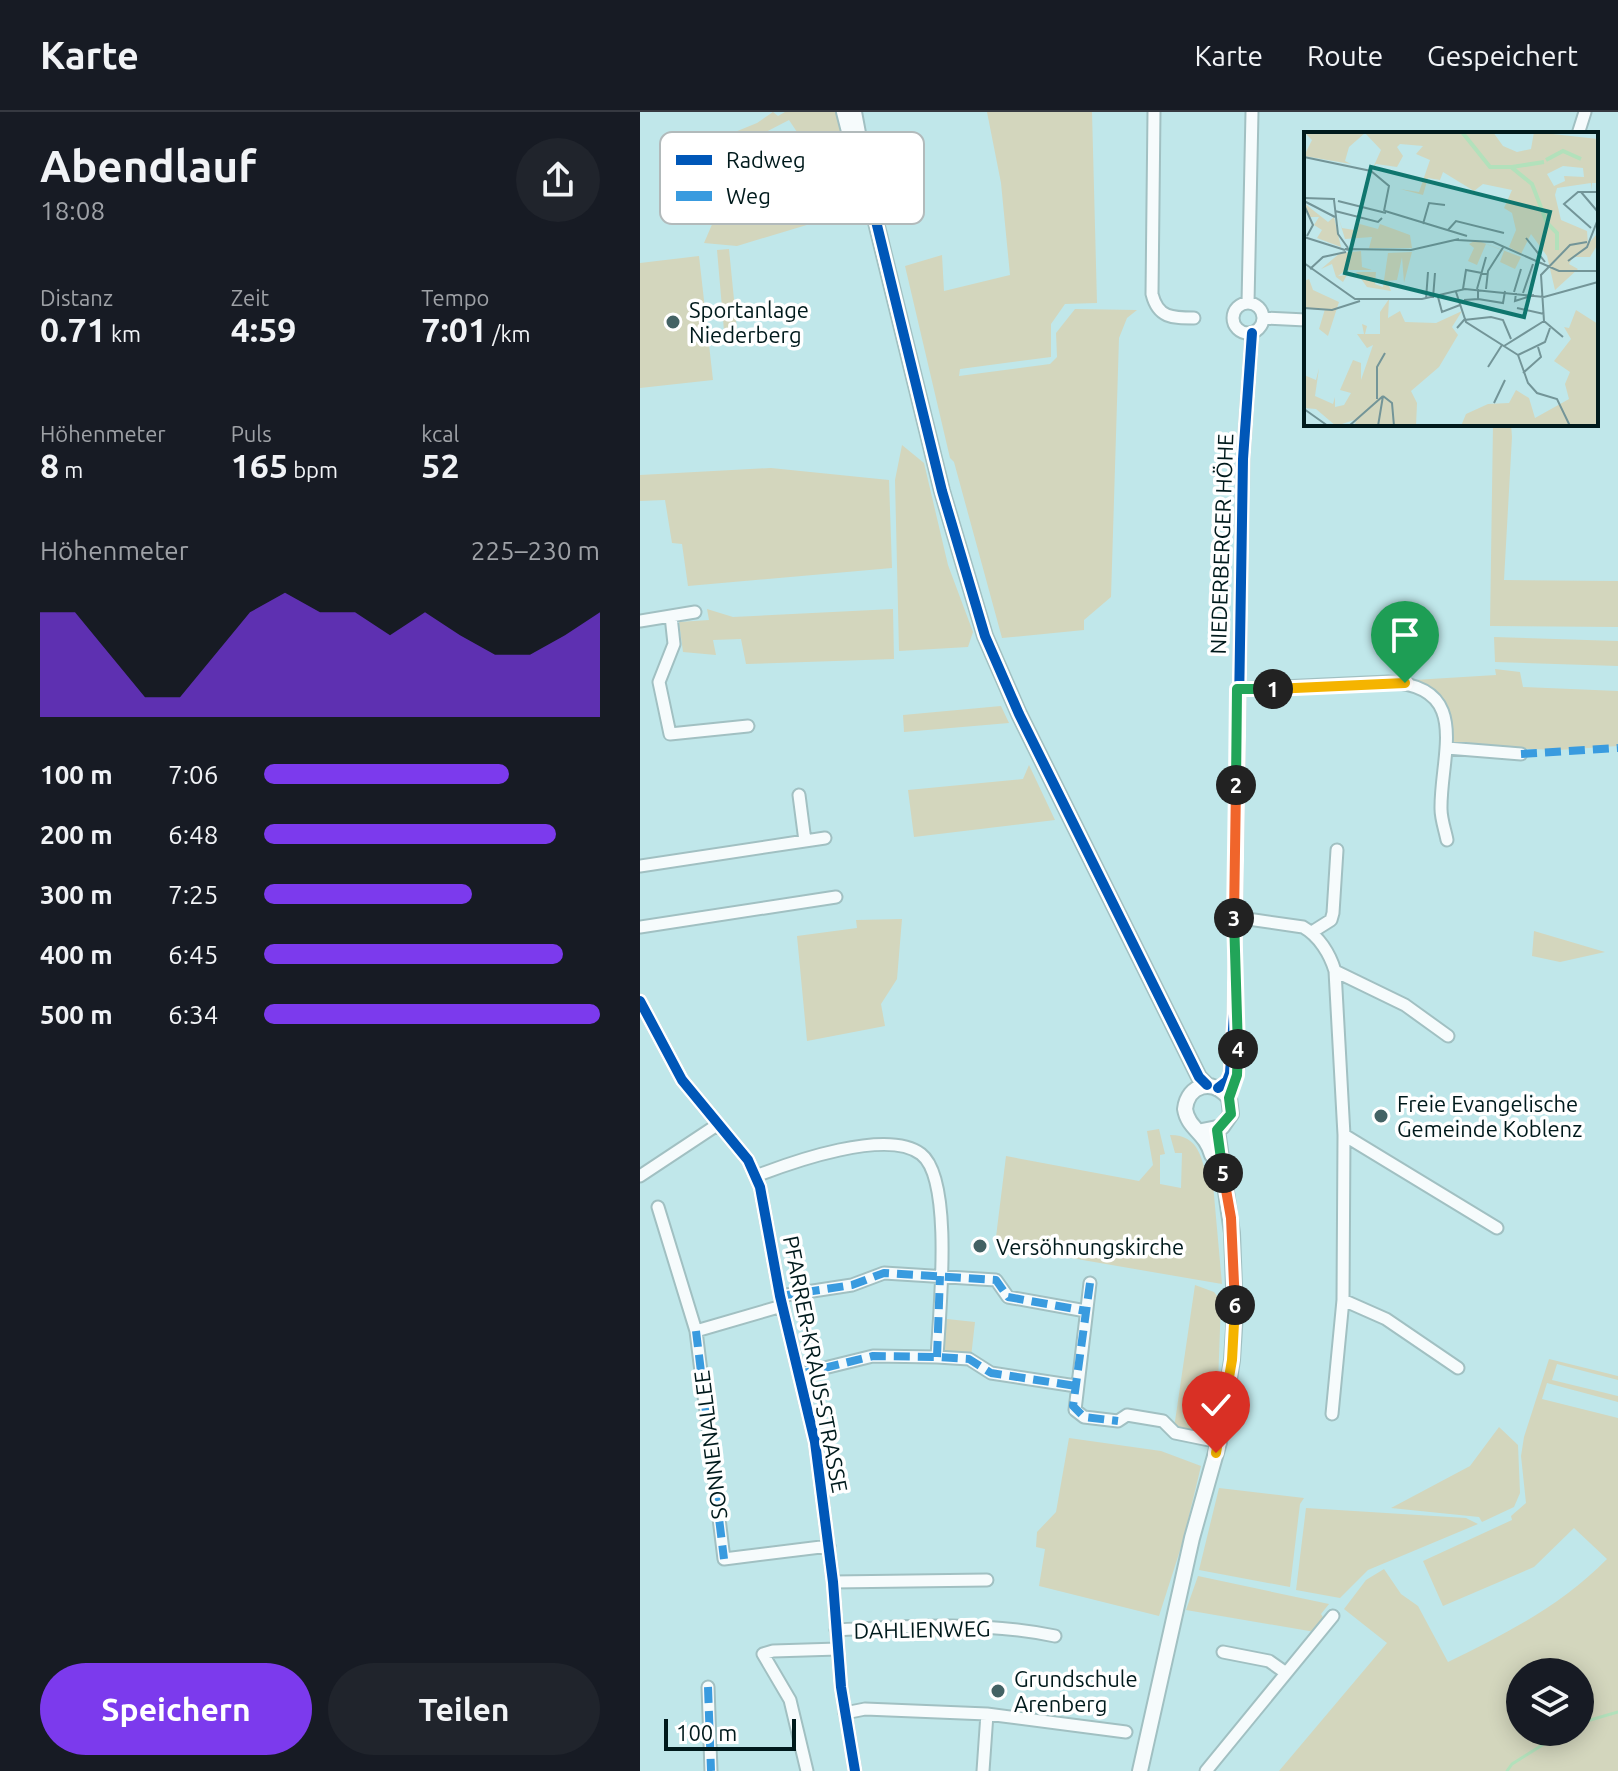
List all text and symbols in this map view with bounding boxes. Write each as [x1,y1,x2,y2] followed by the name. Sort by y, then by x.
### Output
[40,34,139,76] text: Karte
[1194,40,1263,71] text: Karte
[1307,40,1383,71] text: Route
[1427,40,1578,71] text: Gespeichert
[660,132,924,224] legend
[1304,132,1598,426] inset map
[516,138,600,222] button: share
[40,141,256,190] text: Abendlauf
[726,147,806,172] text: Radweg
[726,183,771,208] text: Weg
[40,196,105,225] text: 18:08
[40,285,113,310] text: Distanz
[231,285,269,310] text: Zeit
[421,285,489,310] text: Tempo
[689,297,809,347] place label: Sportanlage Niederberg
[40,310,106,348] text: 0.71
[231,310,297,348] text: 4:59
[421,310,487,348] text: 7:01
[664,313,682,331] marker: Sportanlage Niederberg
[106,321,141,346] text: km
[487,321,531,346] text: /km
[40,421,166,446] text: Höhenmeter
[231,421,272,446] text: Puls
[421,421,459,446] text: kcal
[1205,433,1237,655] street label: NIEDERBERGER HÖHE
[40,446,59,484] text: 8
[231,446,288,484] text: 165
[421,446,460,484] text: 52
[59,457,83,482] text: m
[288,457,338,482] text: bpm
[40,536,189,565] text: Höhenmeter
[471,536,600,565] text: 225–230 m
[1371,601,1439,683] pin
[1383,613,1427,657] icon: arrive
[1253,669,1293,709] pin: 1
[1267,676,1279,701] text: 1
[40,760,113,789] text: 100 m
[168,760,218,789] text: 7:06
[1216,765,1256,805] pin: 2
[1230,772,1242,797] text: 2
[40,820,113,849] text: 200 m
[168,820,218,849] text: 6:48
[40,880,113,909] text: 300 m
[168,880,218,909] text: 7:25
[1214,898,1254,938] pin: 3
[1228,905,1240,930] text: 3
[40,940,113,969] text: 400 m
[168,940,218,969] text: 6:45
[40,1000,113,1029] text: 500 m
[168,1000,218,1029] text: 6:34
[1218,1029,1258,1069] pin: 4
[1232,1036,1244,1061] text: 4
[1397,1091,1582,1141] place label: Freie Evangelische Gemeinde Koblenz
[1372,1107,1390,1125] marker: Freie Evangelische Gemeinde Koblenz
[1203,1153,1243,1193] pin: 5
[1217,1160,1229,1185] text: 5
[779,1233,853,1495] street label: PFARRER-KRAUS-STRASSE
[996,1234,1184,1259] place label: Versöhnungskirche
[971,1237,989,1255] marker: Versöhnungskirche
[1215,1285,1255,1325] pin: 6
[1229,1292,1241,1317] text: 6
[688,1369,732,1521] street label: SONNENALLEE
[1182,1371,1250,1453] pin
[1194,1383,1238,1427] icon: check
[853,1615,991,1643] street label: DAHLIENWEG
[1506,1658,1594,1746] map controls
[1506,1658,1594,1746] button: layers
[40,1663,312,1755] button: Speichern
[328,1663,600,1755] button: Teilen
[1014,1666,1138,1716] place label: Grundschule Arenberg
[989,1682,1007,1700] marker: Grundschule Arenberg
[664,1715,796,1751] scale bar
[676,1720,737,1745] text: 100 m

